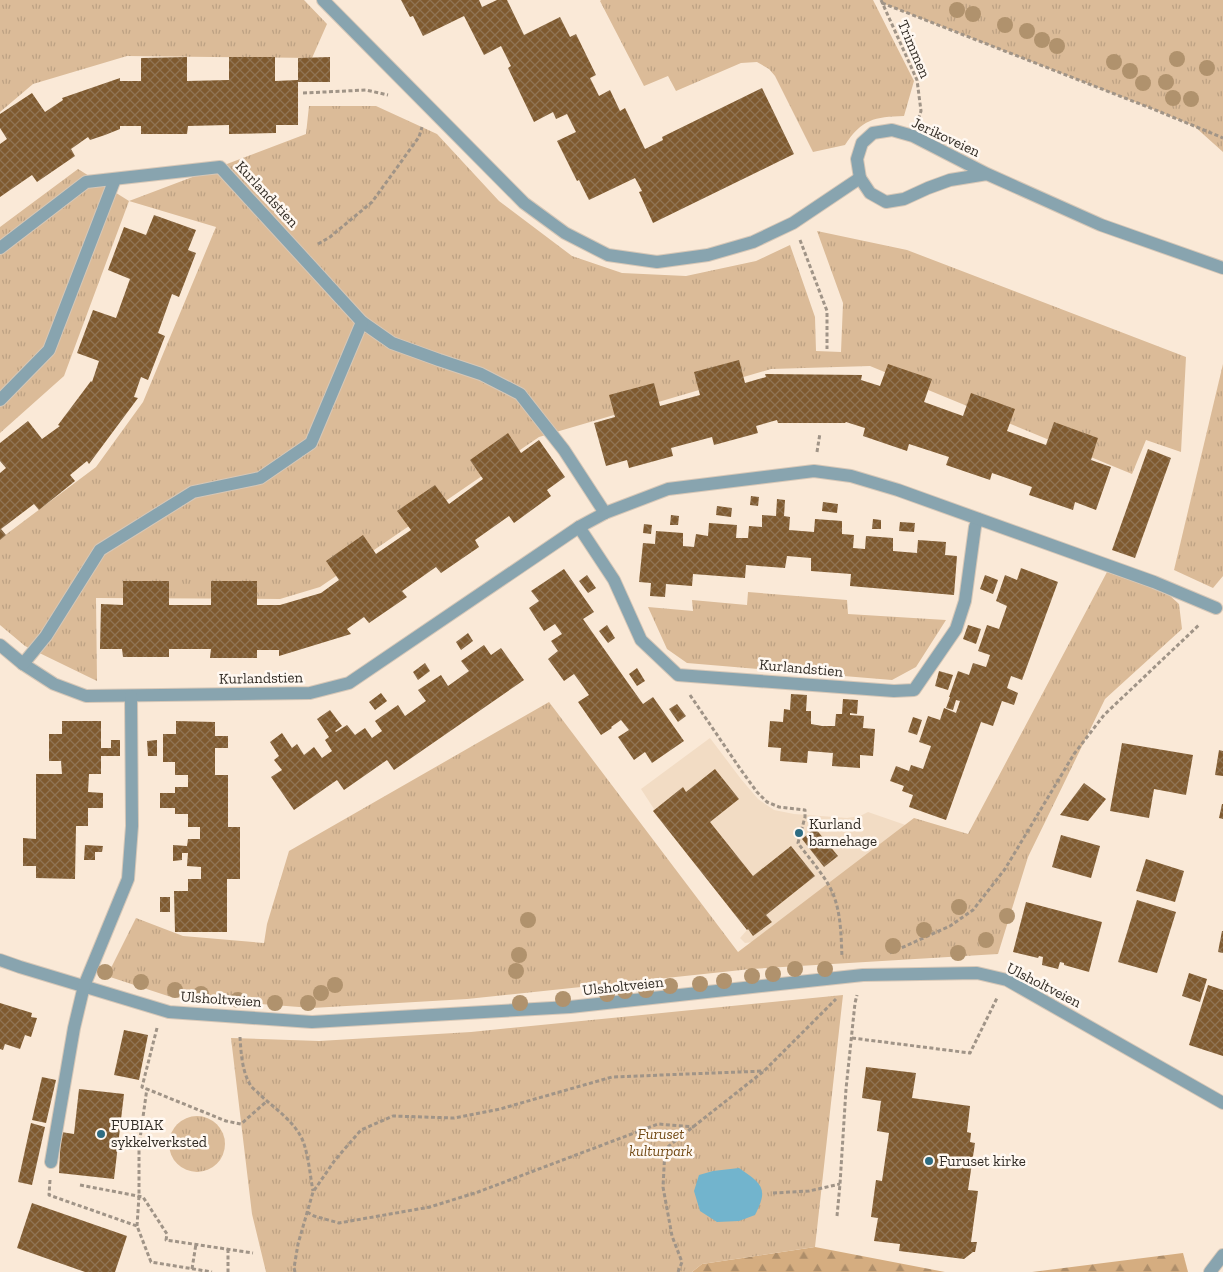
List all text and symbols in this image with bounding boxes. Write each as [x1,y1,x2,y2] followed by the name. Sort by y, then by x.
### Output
[894,17,934,81] street label: Trimmen
[909,113,983,161] street label: Jerikoveien
[232,157,303,231] street label: Kurlandstien
[758,655,844,681] street label: Kurlandstien
[219,668,304,688] street label: Kurlandstien
[808,815,877,850] place label: Kurland barnehage
[793,827,805,839] marker: Kurland barnehage
[1004,959,1085,1012] street label: Ulsholtveien
[582,973,665,999] street label: Ulsholtveien
[180,987,263,1011] street label: Ulsholtveien
[111,1116,208,1151] place label: FUBIAK sykkelverksted
[629,1125,693,1160] park label: Furuset kulturpark
[95,1128,107,1140] marker: FUBIAK sykkelverksted
[939,1152,1026,1170] place label: Furuset kirke
[923,1155,935,1167] marker: Furuset kirke

